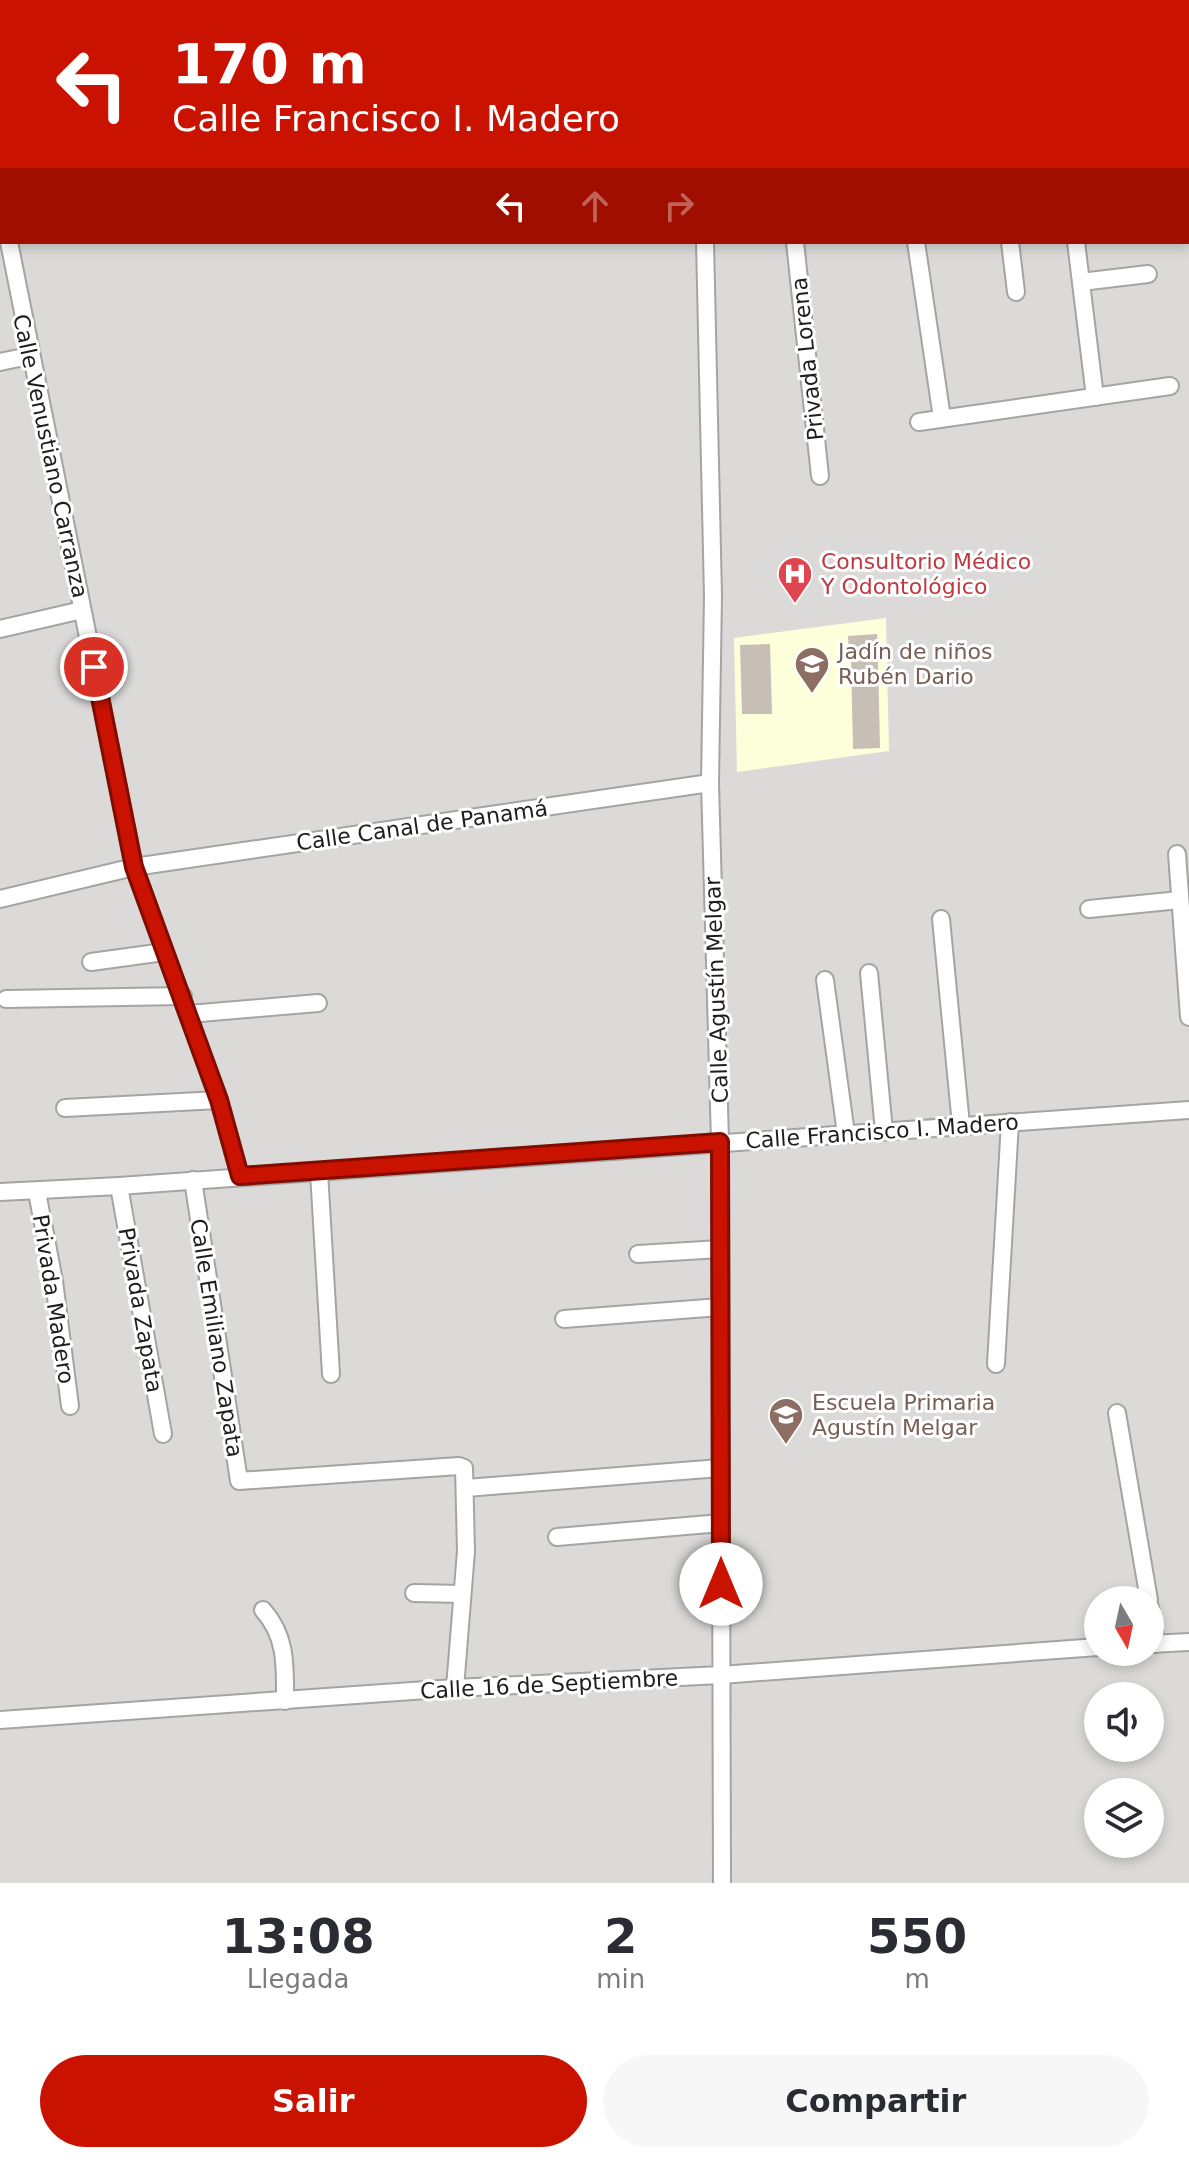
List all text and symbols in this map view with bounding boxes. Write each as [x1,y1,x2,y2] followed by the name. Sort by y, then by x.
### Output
[172,31,367,96] text: 170 m
[40,32,144,136] icon: left
[172,98,620,139] text: Calle Francisco I. Madero
[489,184,533,228] icon: left
[573,184,617,228] icon: ahead
[657,184,701,228] icon: right
[787,276,828,442] street label: Privada Lorena
[8,312,93,600] street label: Calle Venustiano Carranza
[820,549,1031,599] place label: Consultorio Médico Y Odontológico
[776,555,814,605] hospital icon: Consultorio Médico Y Odontológico
[60,633,128,701] pin
[836,639,992,689] place label: Jadín de niños Rubén Dario
[72,645,116,689] icon: arrive
[793,645,831,695] school or university icon: Jadín de niños Rubén Dario
[295,795,549,856] street label: Calle Canal de Panamá
[700,875,733,1104] street label: Calle Agustín Melgar
[745,1109,1019,1154] street label: Calle Francisco I. Madero
[28,1213,79,1385] street label: Privada Madero
[185,1217,248,1459] street label: Calle Emiliano Zapata
[114,1226,167,1395] street label: Privada Zapata
[812,1390,995,1440] place label: Escuela Primaria Agustín Melgar
[767,1396,805,1446] school or university icon: Escuela Primaria Agustín Melgar
[679,1542,763,1626] position arrow
[1084,1586,1164,1666] north arrow
[1084,1586,1164,1858] map controls
[419,1665,679,1704] street label: Calle 16 de Septiembre
[1084,1682,1164,1762] button: sound
[1084,1778,1164,1858] button: layers
[222,1908,375,1964] text: 13:08
[604,1908,637,1964] text: 2
[867,1908,967,1964] text: 550
[247,1964,349,1994] text: Llegada
[596,1964,645,1994] text: min
[904,1964,930,1994] text: m
[40,2055,587,2147] button: Salir
[603,2055,1149,2147] button: Compartir

